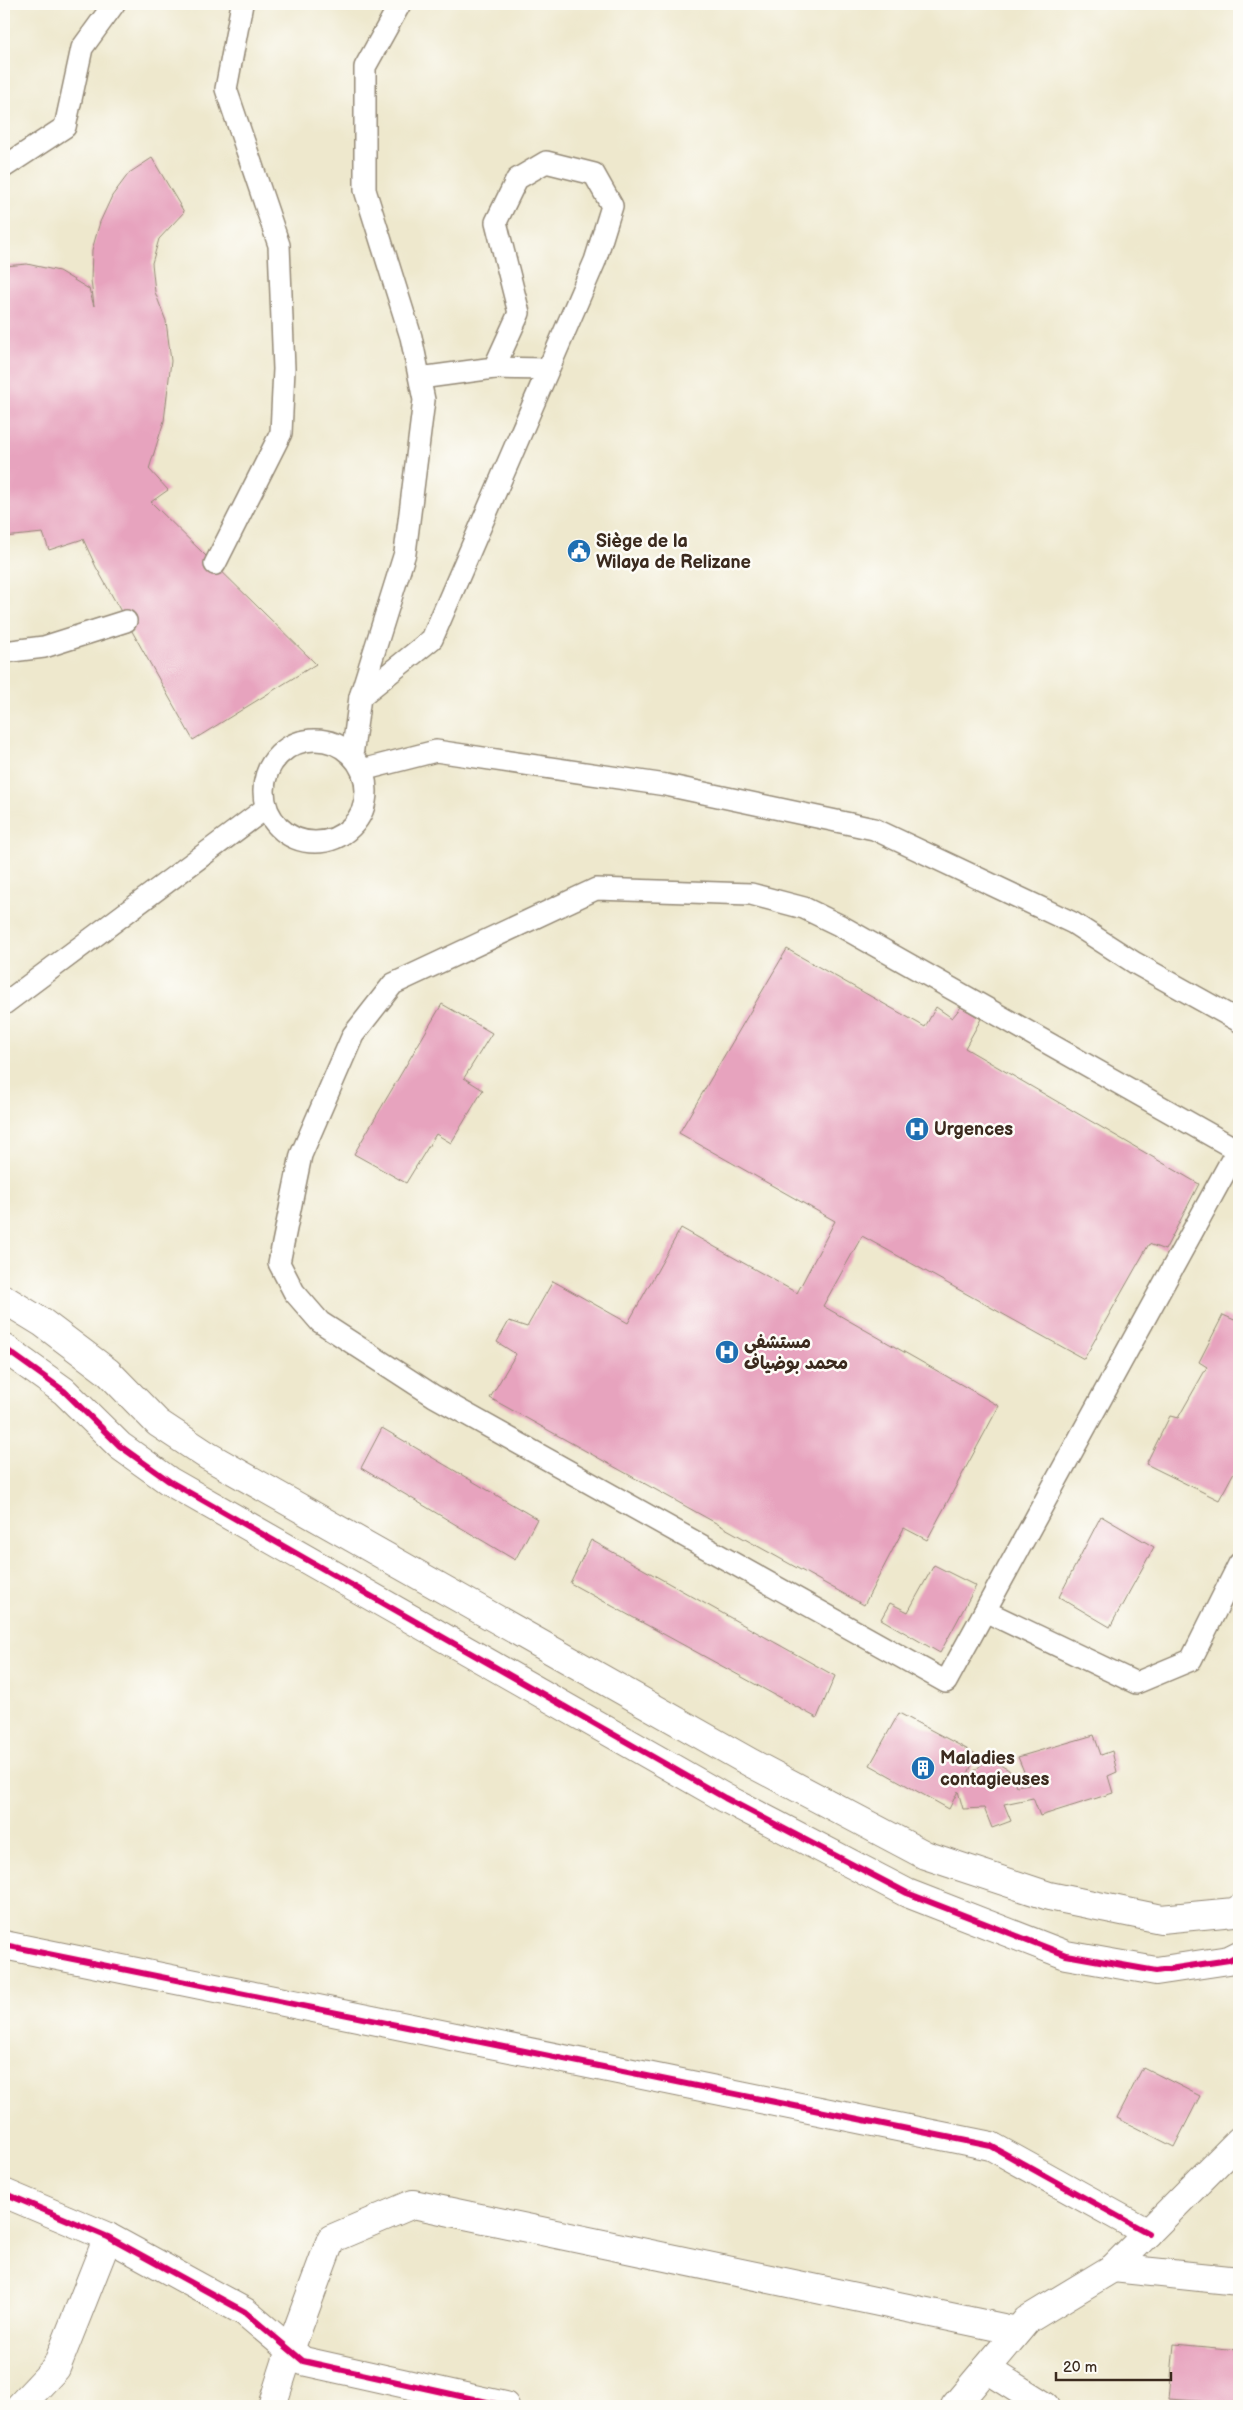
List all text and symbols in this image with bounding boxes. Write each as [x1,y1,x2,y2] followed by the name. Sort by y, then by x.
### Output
[596,531,751,573] place label: Siège de la Wilaya de Relizane
[566,538,592,564] public building icon: Siège de la Wilaya de Relizane
[904,1116,930,1142] hospital icon: Urgences
[934,1119,1013,1140] place label: Urgences
[744,1332,848,1374] place label: مستشفى محمد بوضياف
[714,1339,740,1365] hospital icon: مستشفى محمد بوضياف
[940,1748,1049,1790] place label: Maladies contagieuses
[910,1755,936,1781] building icon: Maladies contagieuses
[1056,2350,1170,2382] scale bar
[1063,2358,1097,2377] text: 20 m

